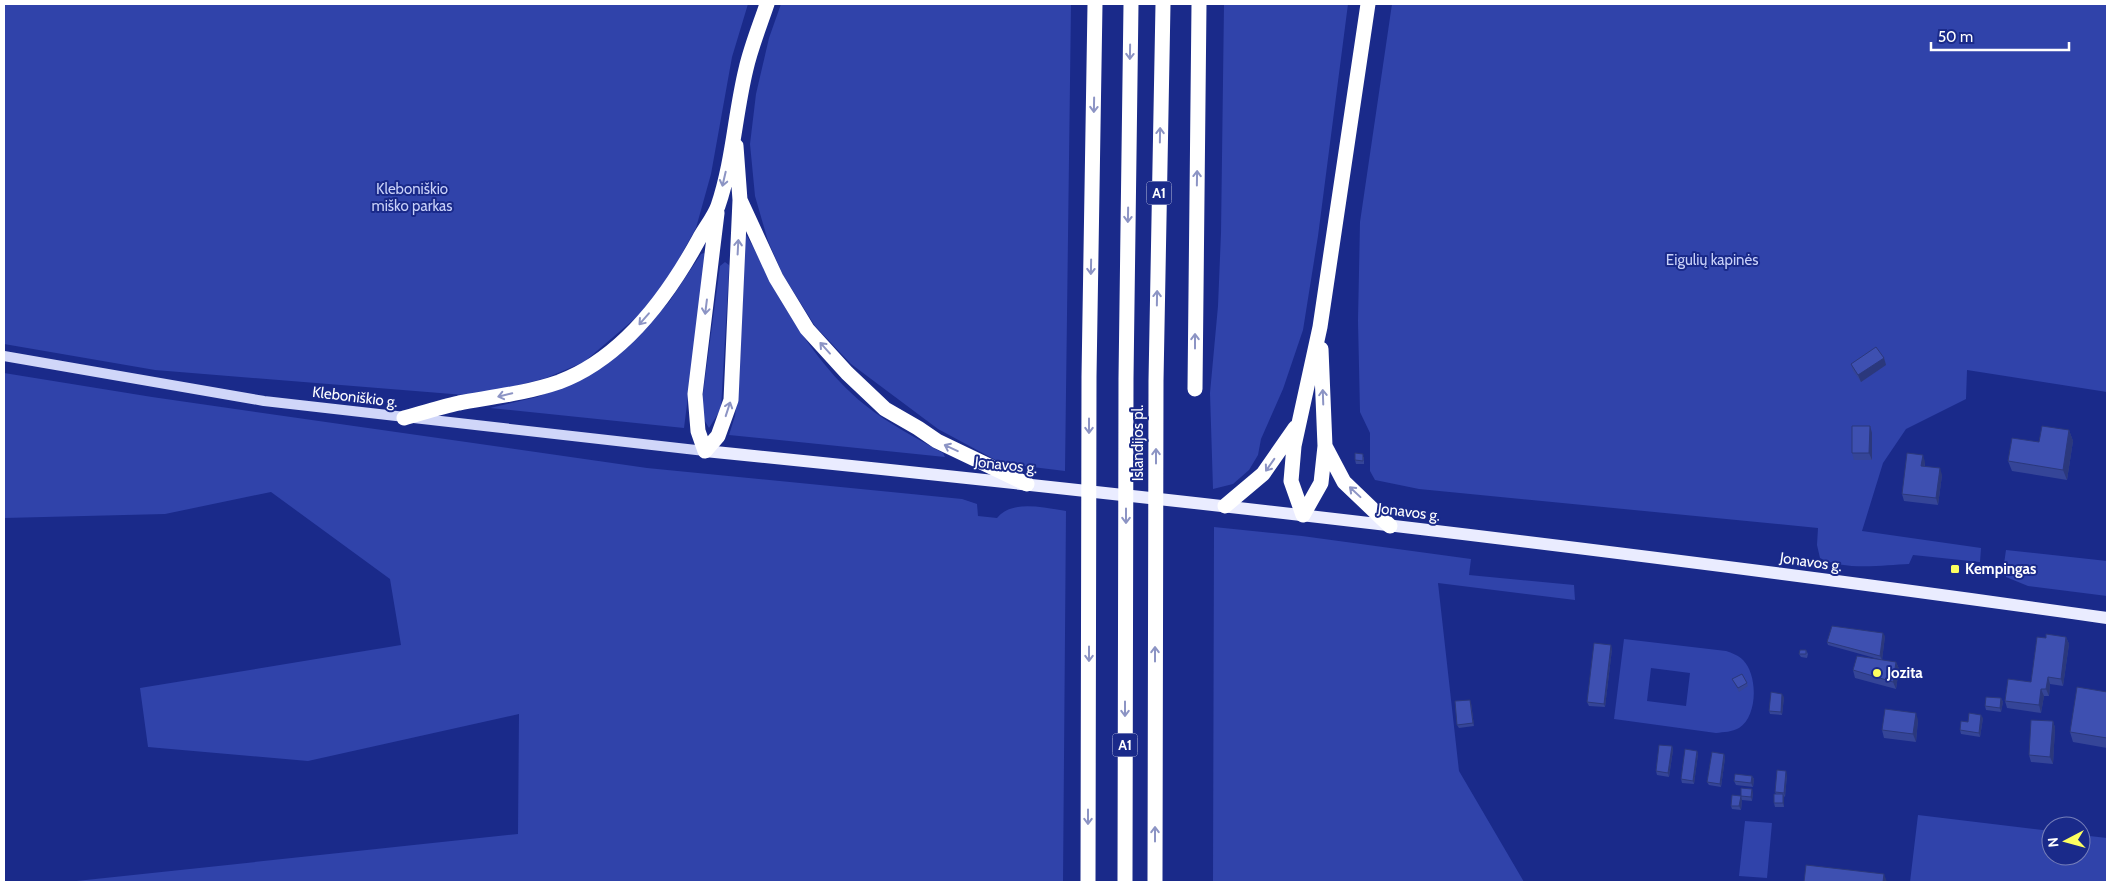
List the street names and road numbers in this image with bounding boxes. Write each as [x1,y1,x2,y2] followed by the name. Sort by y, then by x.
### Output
[1146,182,1172,204] road number: A1
[311,383,399,411] street label: Kleboniškio g.
[1129,405,1147,481] street label: Islandijos pl.
[973,453,1038,477] street label: Jonavos g.
[1376,499,1441,525] street label: Jonavos g.
[1778,549,1843,575] street label: Jonavos g.
[1112,734,1138,756] road number: A1

